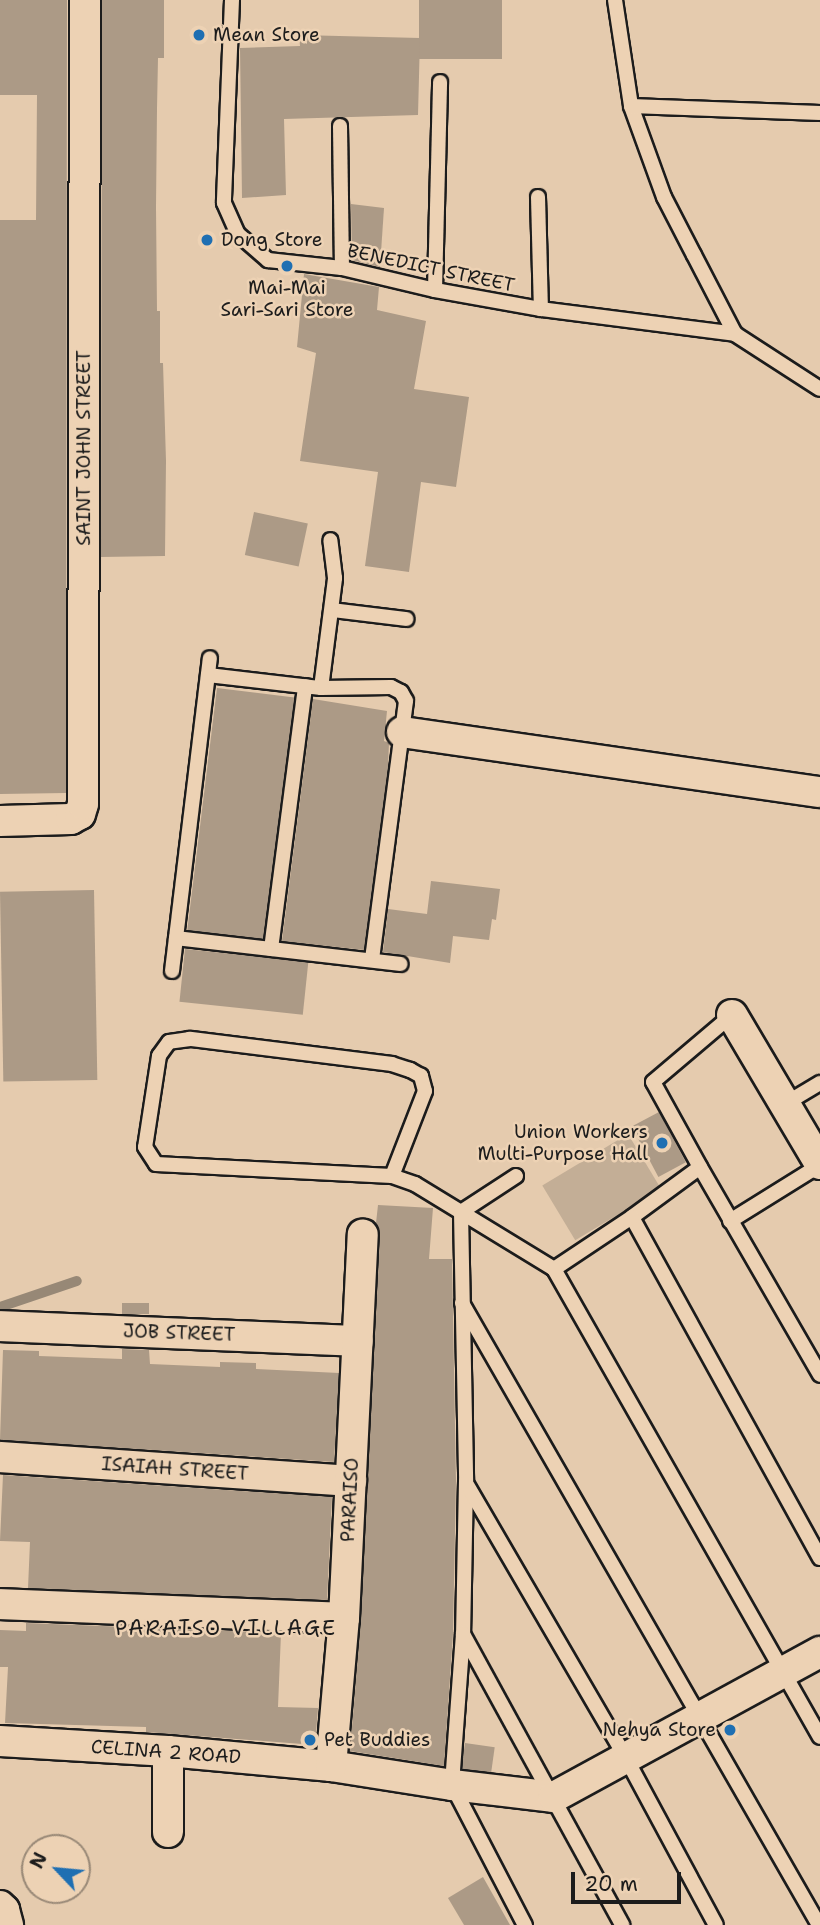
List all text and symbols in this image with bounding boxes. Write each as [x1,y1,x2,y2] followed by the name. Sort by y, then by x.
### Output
[213,24,320,46] place label: Mean Store
[191,27,207,43] marker: Mean Store
[221,229,323,251] place label: Dong Store
[199,232,215,248] marker: Dong Store
[345,239,517,297] street label: BENEDICT STREET
[279,258,295,274] marker: Mai-Mai Sari-Sari Store
[221,277,353,321] place label: Mai-Mai Sari-Sari Store
[73,350,95,546] street label: SAINT JOHN STREET
[477,1121,648,1165] place label: Union Workers Multi-Purpose Hall
[654,1135,670,1151] marker: Union Workers Multi-Purpose Hall
[122,1320,236,1346] street label: JOB STREET
[101,1452,249,1486] street label: ISAIAH STREET
[336,1457,364,1543] street label: PARAISO
[117,1615,335,1641] district label: PARAISO VILLAGE
[602,1719,716,1741] place label: Nehya Store
[722,1722,738,1738] marker: Nehya Store
[324,1729,430,1751] place label: Pet Buddies
[302,1732,318,1748] marker: Pet Buddies
[90,1735,242,1769] street label: CELINA 2 ROAD
[21,1834,91,1904] north arrow
[24,1848,53,1873] text: N
[575,1858,685,1902] scale bar
[584,1870,638,1898] text: 20 m

